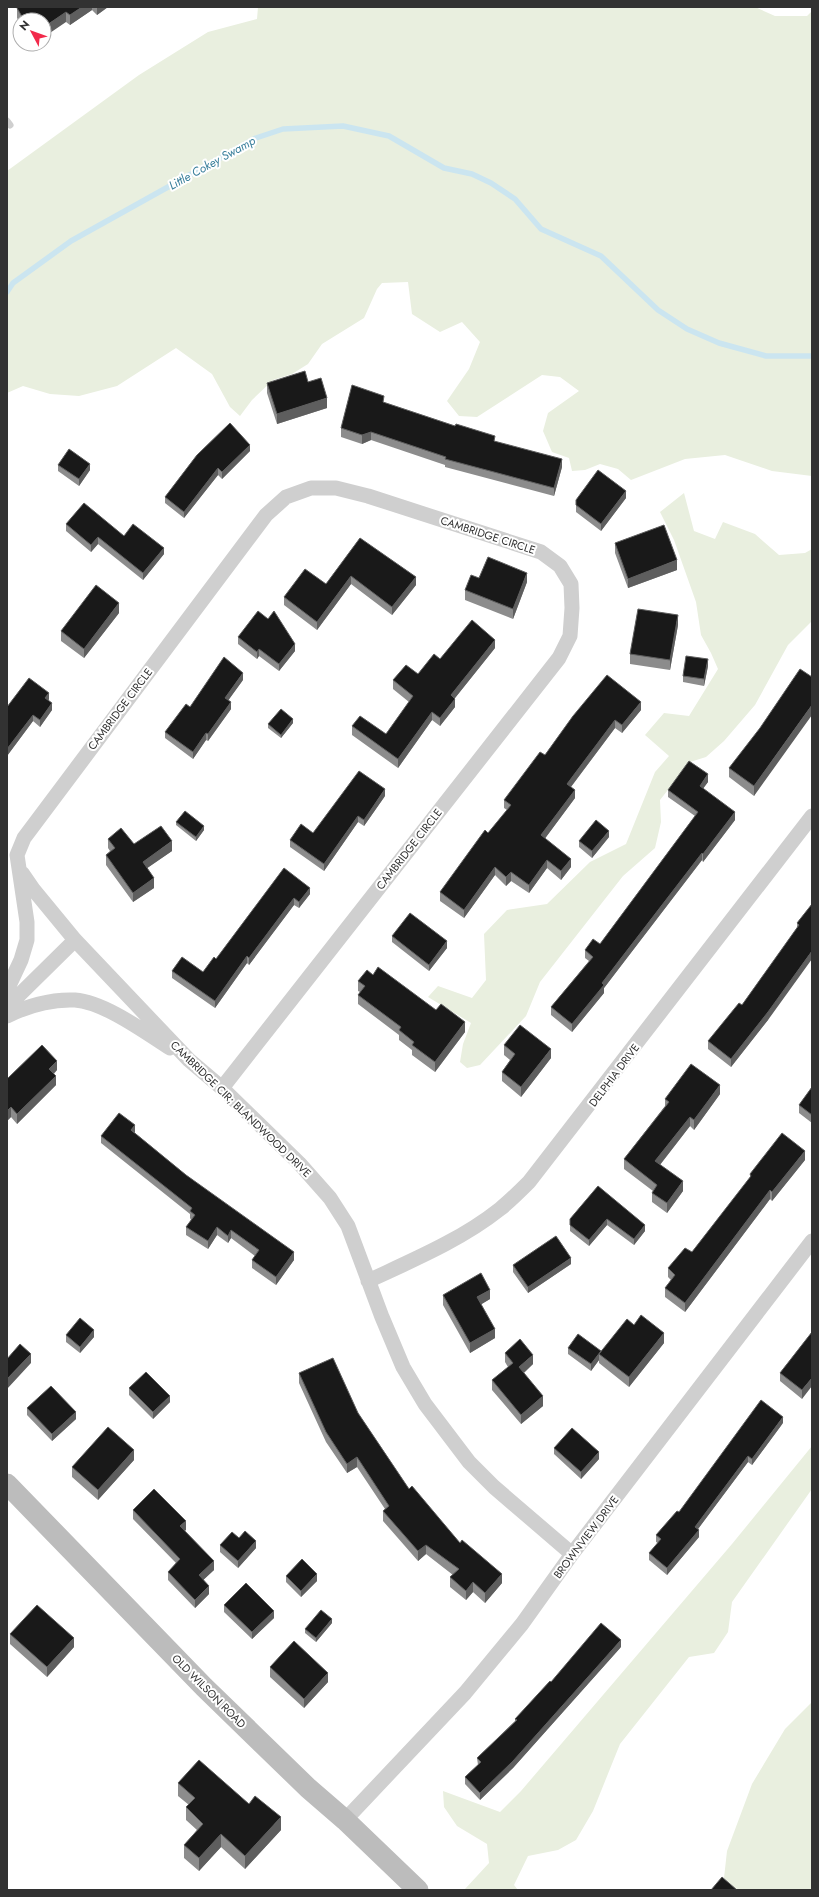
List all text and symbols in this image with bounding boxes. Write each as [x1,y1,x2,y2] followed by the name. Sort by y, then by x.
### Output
[12,12,52,52] north arrow
[16,17,33,34] text: N
[165,132,259,194] water label: Little Cokey Swamp
[439,512,537,558] street label: CAMBRIDGE CIRCLE
[84,665,156,753] street label: CAMBRIDGE CIRCLE
[372,805,446,893] street label: CAMBRIDGE CIRCLE
[167,1037,315,1181] street label: CAMBRIDGE CIR; BLANDWOOD DRIVE
[585,1040,643,1110] street label: DELPHIA DRIVE
[550,1492,622,1582] street label: BROWNVIEW DRIVE
[168,1650,250,1732] street label: OLD WILSON ROAD

